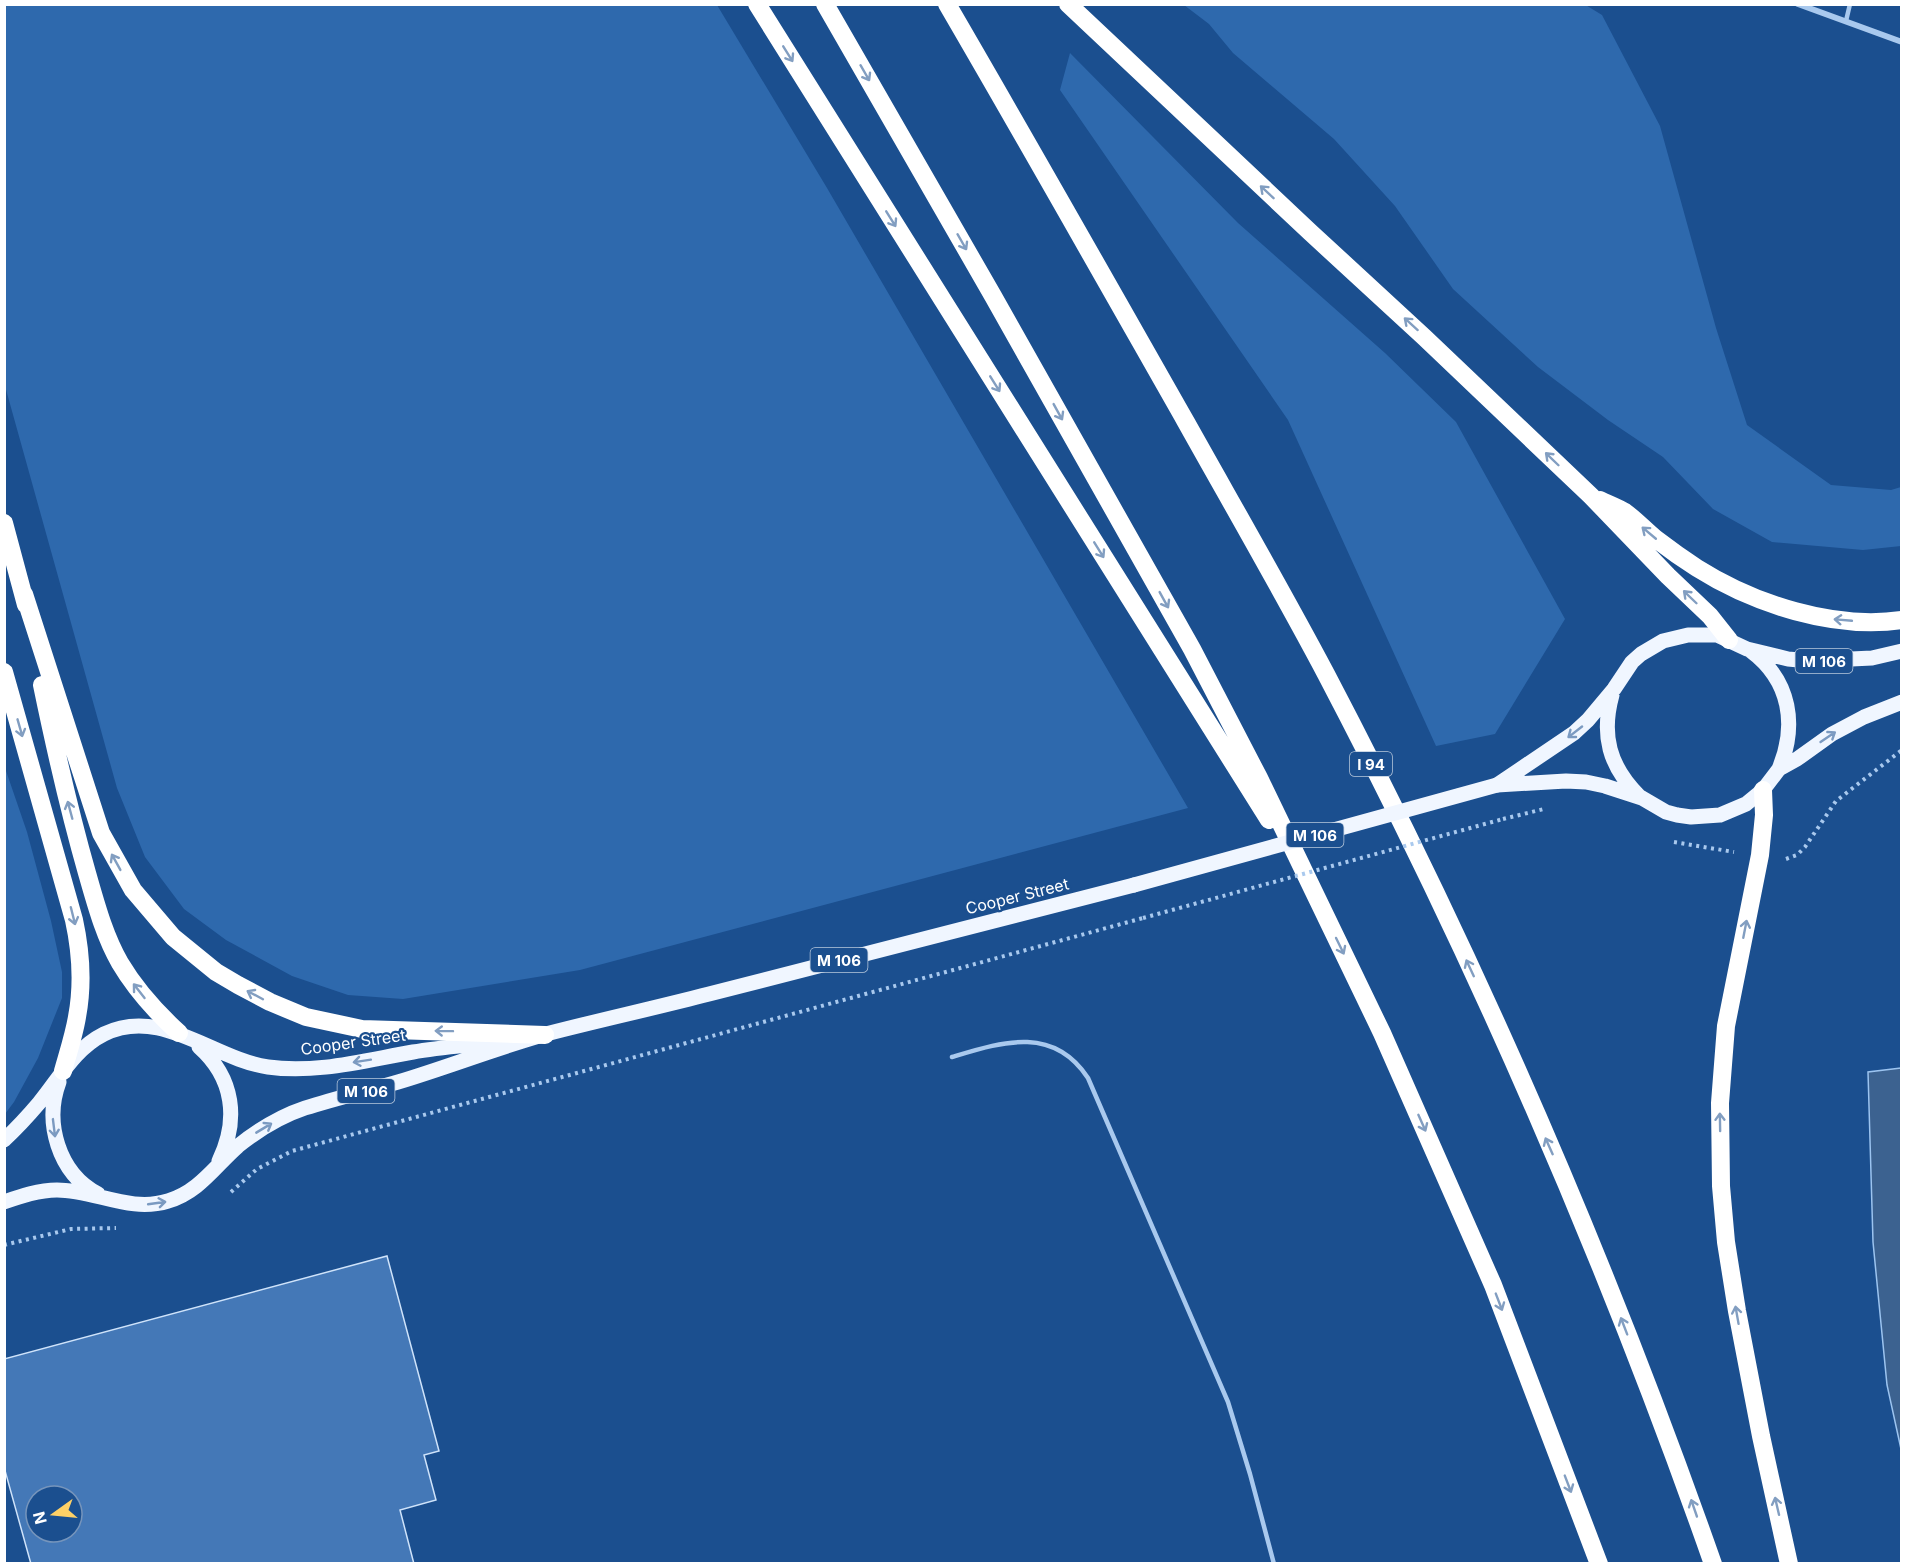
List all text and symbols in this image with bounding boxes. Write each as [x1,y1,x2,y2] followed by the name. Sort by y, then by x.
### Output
[782,45,794,62] one-way arrow
[859,64,871,81] one-way arrow
[1260,185,1275,200] one-way arrow
[886,210,898,227] one-way arrow
[956,233,968,250] one-way arrow
[1403,317,1418,332] one-way arrow
[989,376,1001,392] one-way arrow
[1052,403,1064,420] one-way arrow
[1544,452,1559,466] one-way arrow
[1642,526,1657,540] one-way arrow
[1092,541,1105,558] one-way arrow
[1682,590,1697,604] one-way arrow
[1158,591,1170,608] one-way arrow
[1834,614,1854,625] one-way arrow
[1796,649,1852,673] road number: M 106
[15,719,27,738] one-way arrow
[1567,725,1583,738] one-way arrow
[1819,731,1836,743] one-way arrow
[1350,752,1392,776] road number: I 94
[63,801,75,820] one-way arrow
[1286,823,1344,847] road number: M 106
[110,854,122,871] one-way arrow
[963,874,1071,918] street label: Cooper Street
[68,906,79,925] one-way arrow
[1740,919,1751,939] one-way arrow
[1334,936,1346,954] one-way arrow
[810,948,868,972] road number: M 106
[1463,960,1475,978] one-way arrow
[133,983,145,999] one-way arrow
[247,989,265,1000] one-way arrow
[299,1025,407,1059] street label: Cooper Street
[435,1025,455,1037] one-way arrow
[353,1056,373,1067] one-way arrow
[338,1079,394,1103] road number: M 106
[1714,1112,1726,1132] one-way arrow
[1417,1113,1428,1131] one-way arrow
[49,1117,60,1137] one-way arrow
[255,1121,272,1133] one-way arrow
[1543,1138,1554,1156] one-way arrow
[147,1198,167,1209] one-way arrow
[1494,1292,1505,1310] one-way arrow
[1732,1306,1743,1326] one-way arrow
[1618,1317,1629,1336] one-way arrow
[1564,1474,1575,1493] one-way arrow
[24,1484,84,1544] north arrow
[1770,1497,1782,1516] one-way arrow
[1687,1499,1698,1518] one-way arrow
[28,1509,51,1526] text: N

